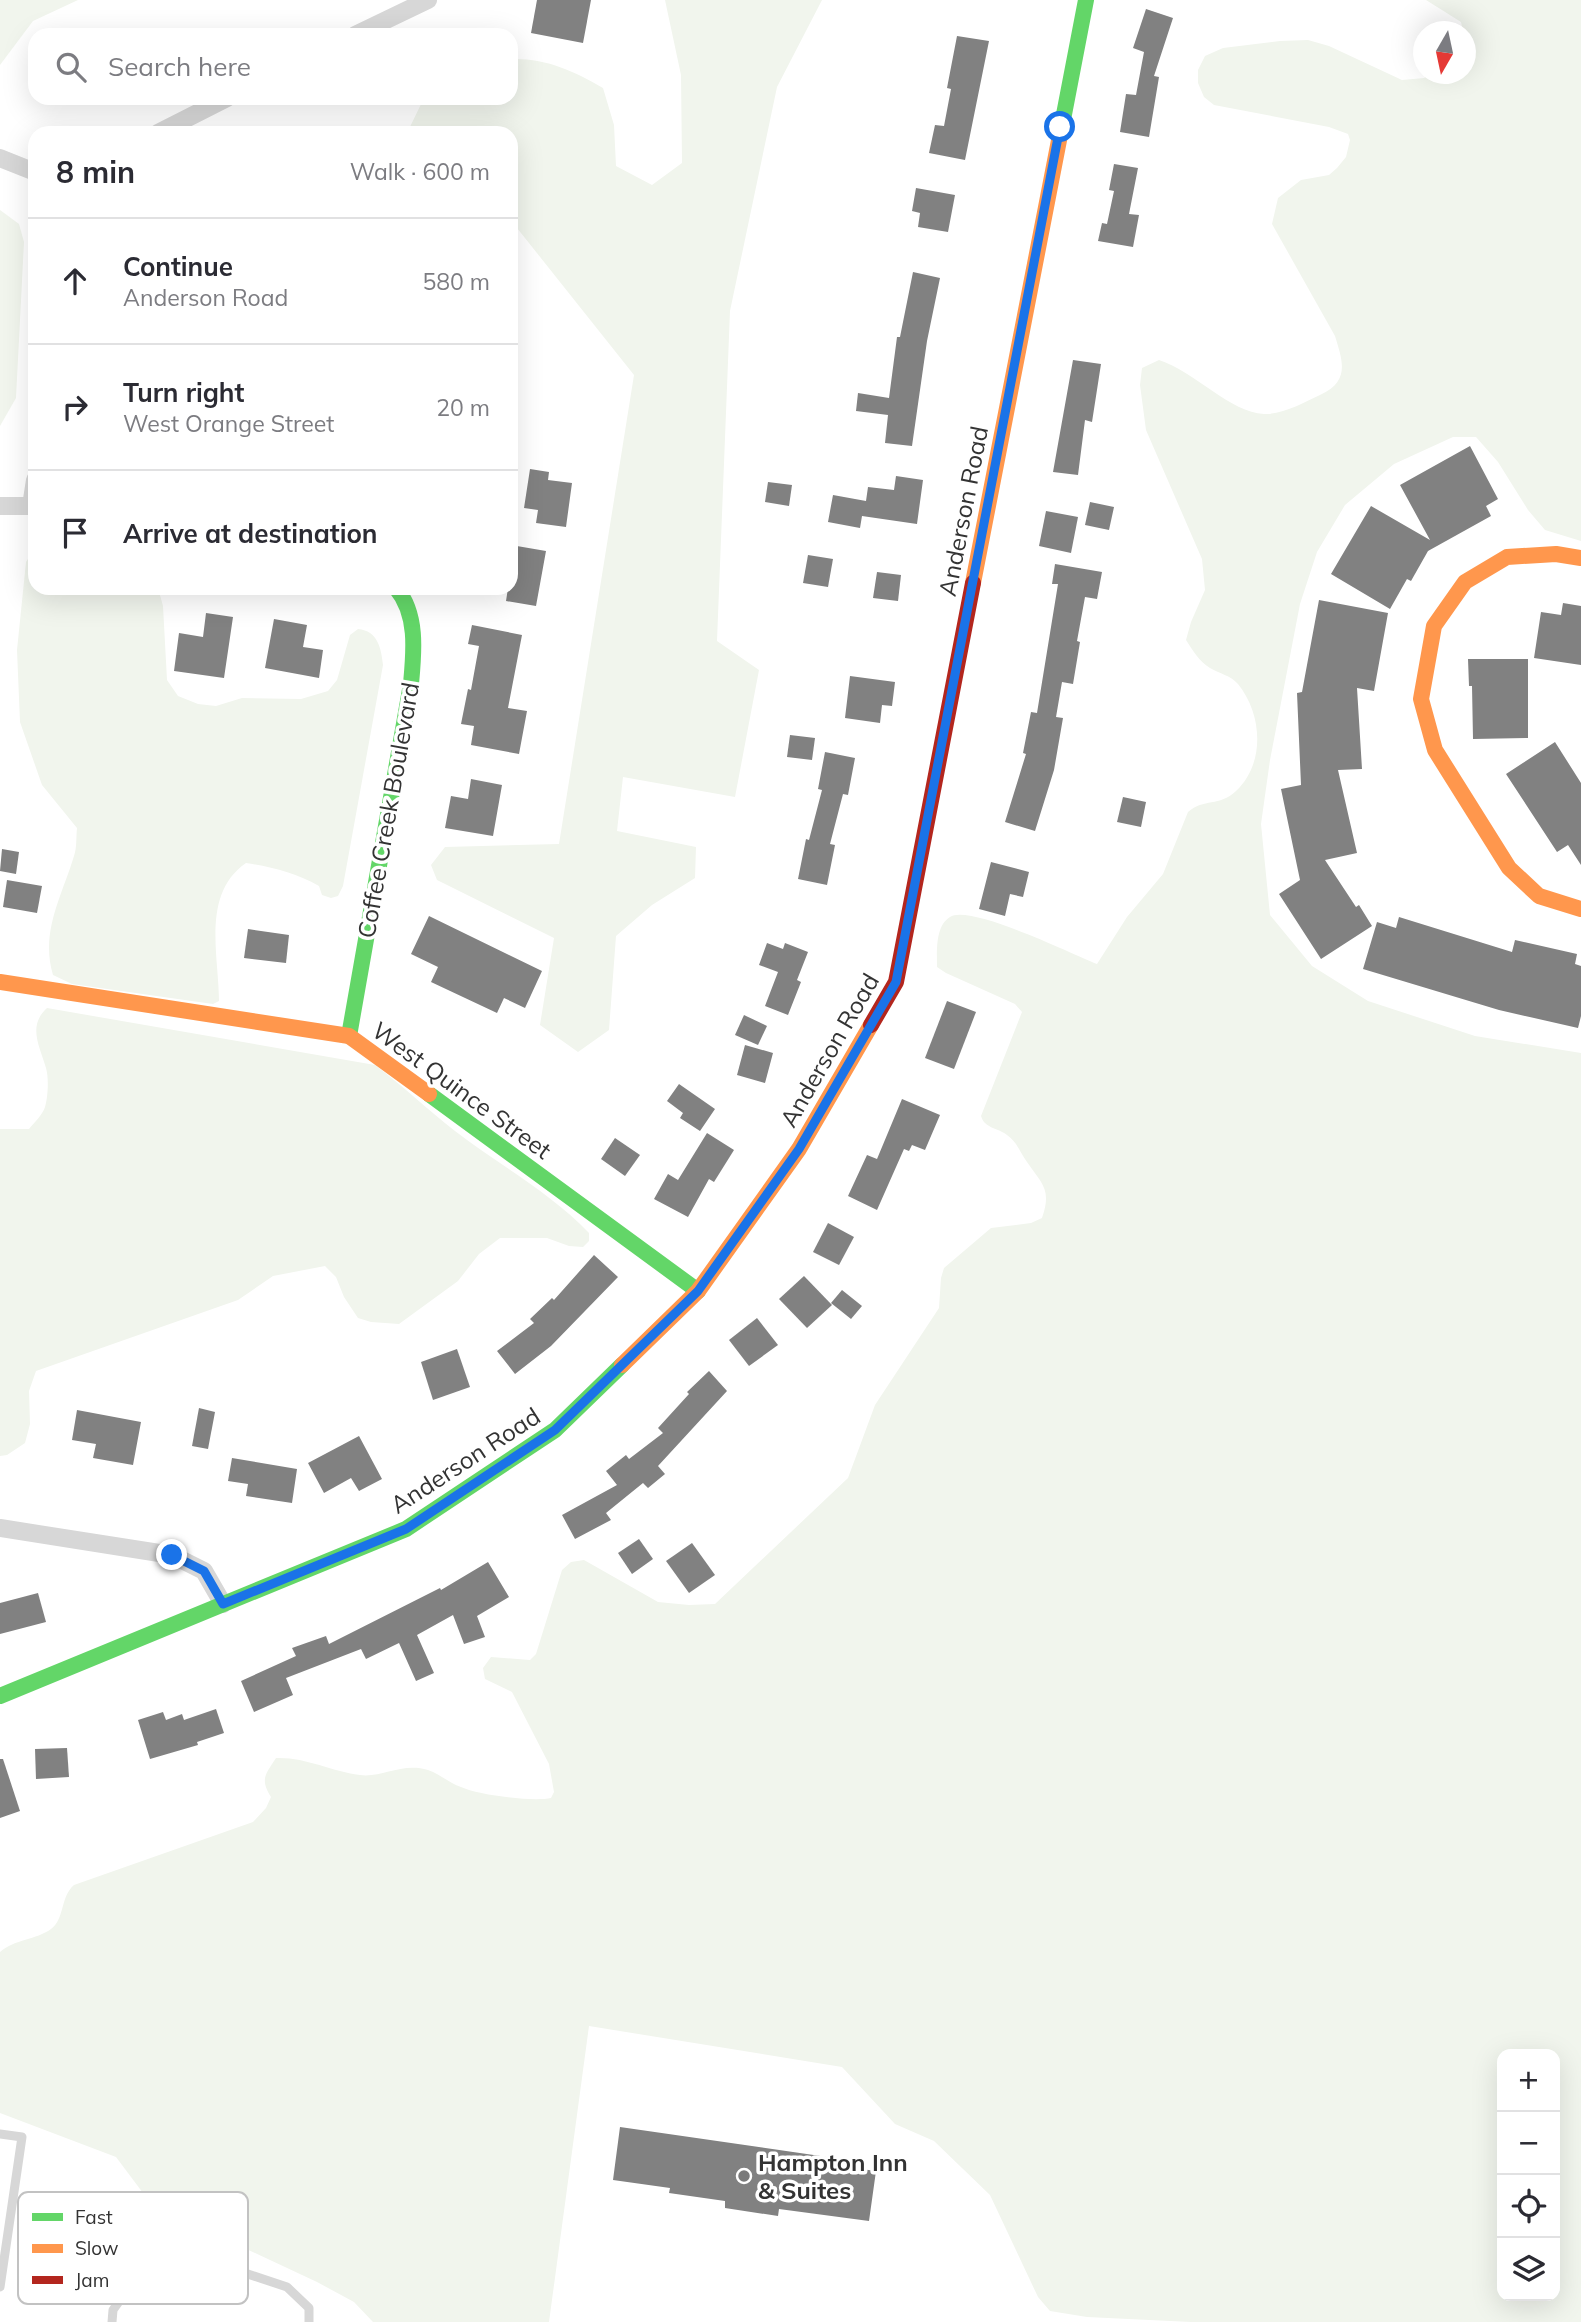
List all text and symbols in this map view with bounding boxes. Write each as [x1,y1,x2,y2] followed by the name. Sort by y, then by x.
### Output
[1413,21,1476,84] north arrow
[28,28,518,105] search box
[52,48,90,86] icon: search
[108,50,251,83] text: Search here
[1044,111,1075,142] route start
[56,153,135,191] text: 8 min
[350,157,490,186] text: Walk · 600 m
[123,250,233,283] text: Continue
[56,262,94,300] icon: ahead
[422,267,490,296] text: 580 m
[123,283,288,312] text: Anderson Road
[123,376,244,409] text: Turn right
[56,388,94,426] icon: right
[436,393,490,422] text: 20 m
[123,409,334,438] text: West Orange Street
[932,423,994,599] street label: Anderson Road
[56,514,94,552] icon: arrive
[123,517,378,550] text: Arrive at destination
[351,680,425,940] street label: Coffee Creek Boulevard
[773,968,885,1132] street label: Anderson Road
[367,1015,557,1165] street label: West Quince Street
[384,1400,546,1520] street label: Anderson Road
[156,1539,187,1570] route end
[1497,2049,1560,2301] map controls
[1497,2049,1560,2112] button: +
[1497,2112,1560,2175] button: −
[758,2147,908,2205] place label: Hampton Inn & Suites
[736,2168,752,2184] marker: Hampton Inn & Suites
[1497,2175,1560,2238] button: locate
[18,2192,248,2304] legend
[75,2205,113,2229] text: Fast
[75,2236,119,2260] text: Slow
[1497,2238,1560,2301] button: layers
[75,2268,109,2292] text: Jam

